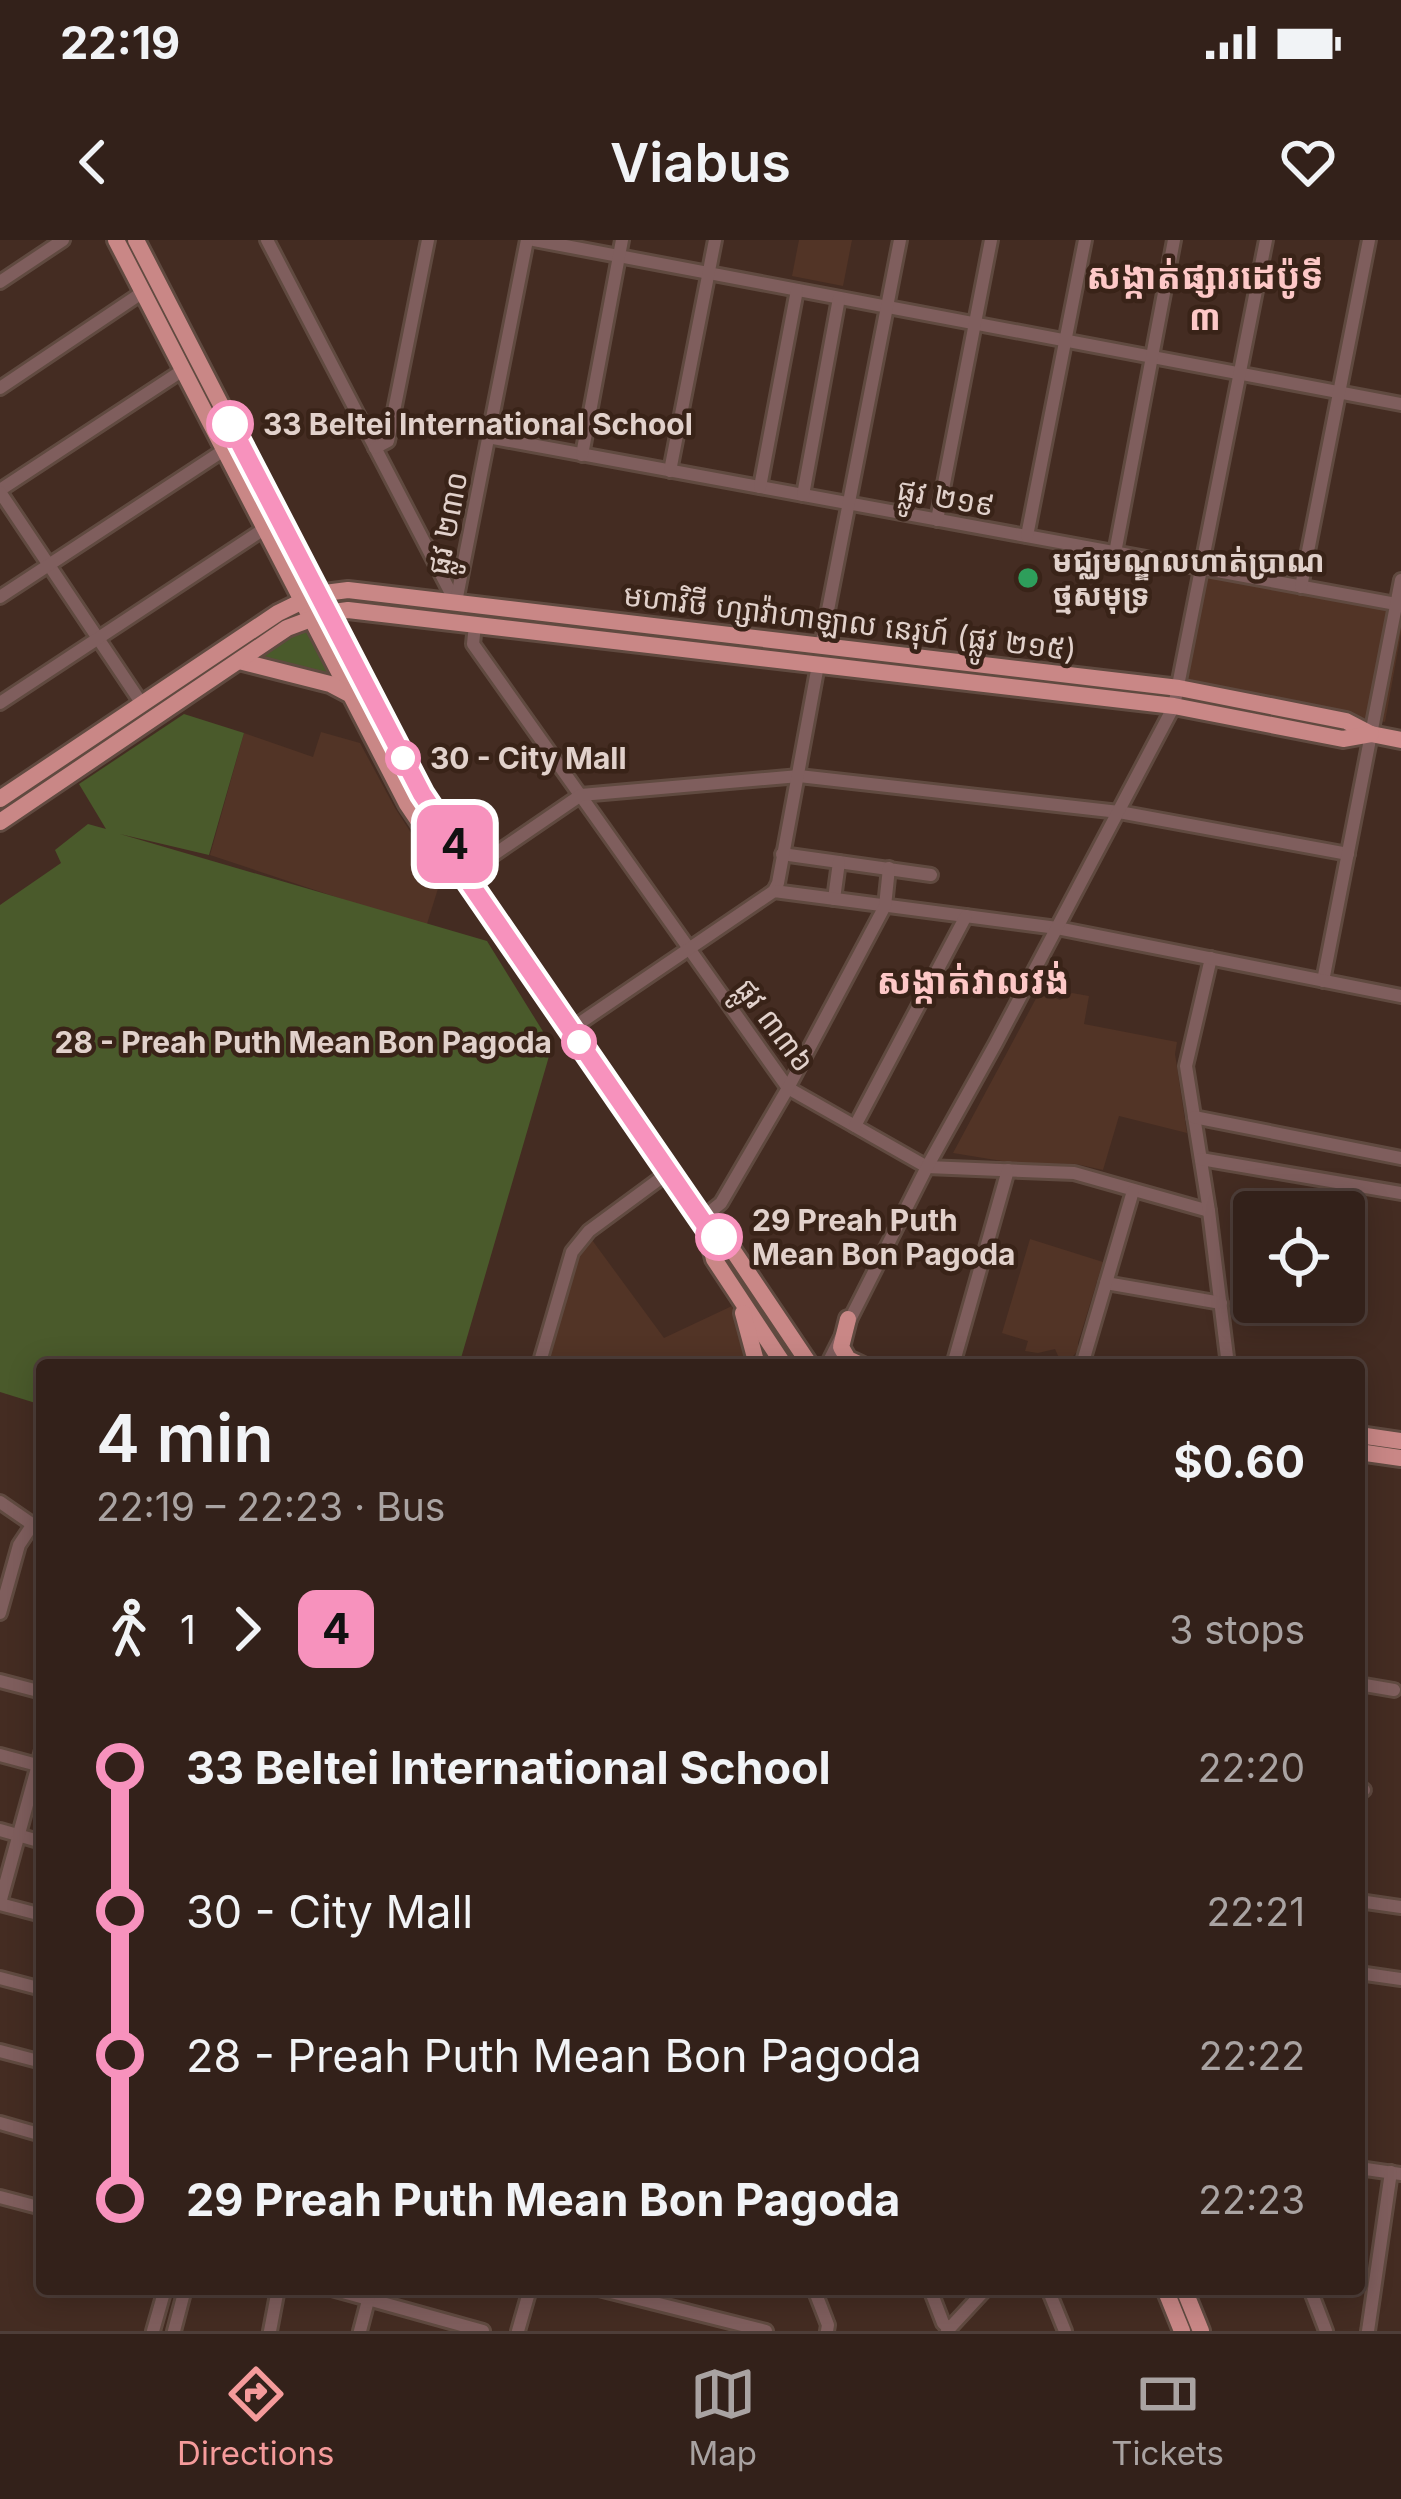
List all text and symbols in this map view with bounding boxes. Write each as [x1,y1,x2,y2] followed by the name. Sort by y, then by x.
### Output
[60,15,180,70] text: 22:19
[60,129,126,195] icon: back
[1275,129,1341,195] icon: heart
[610,130,791,195] text: Viabus
[1086,254,1324,339] district label: សង្កាត់ផ្សារដេប៉ូទី ៣
[208,402,252,446] marker: 33 Beltei International School
[263,406,693,442] place label: 33 Beltei International School
[419,468,483,580] street label: ផ្លូវ ២៣០
[893,471,997,532] street label: ផ្លូវ ២១៩
[1052,543,1325,615] place label: មជ្ឈមណ្ឌលហាត់ប្រាណ ថ្មសមុទ្រ
[1015,565,1041,591] marker: មជ្ឈមណ្ឌលហាត់ប្រាណ ថ្មសមុទ្រ
[621,576,1078,676] street label: មហាវិថី ហ្សាវ៉ាហាឡាល នេរុហ៍ (ផ្លូវ ២១៥)
[430,740,627,776] place label: 30 - City Mall
[387,742,419,774] marker: 30 - City Mall
[416,805,494,883] line badge: 4
[441,818,469,869] text: 4
[876,959,1070,1004] district label: សង្កាត់វាលវង់
[721,971,822,1084] street label: ផ្លូវ ៣៣៦
[55,1024,552,1060] place label: 28 - Preah Puth Mean Bon Pagoda
[563,1026,595,1058] marker: 28 - Preah Puth Mean Bon Pagoda
[1233,1191,1365,1323] map controls
[1233,1191,1365,1323] button: locate
[752,1202,1016,1272] place label: 29 Preah Puth Mean Bon Pagoda
[697,1215,741,1259] marker: 29 Preah Puth Mean Bon Pagoda
[96,1398,274,1478] text: 4 min
[1173,1434,1305,1489] text: $0.60
[96,1483,445,1530] text: 22:19 – 22:23 · Bus
[96,1596,162,1662] icon: walk
[214,1596,280,1662] icon: forward
[322,1603,350,1654] text: 4
[180,1606,196,1653] text: 1
[1169,1606,1305,1653] text: 3 stops
[186,1740,831,1795] text: 33 Beltei International School
[1198,1744,1305,1791] text: 22:20
[186,1884,473,1939] text: 30 - City Mall
[1207,1888,1305,1935] text: 22:21
[186,2028,922,2083] text: 28 - Preah Puth Mean Bon Pagoda
[1199,2032,1305,2079] text: 22:22
[186,2172,900,2227] text: 29 Preah Puth Mean Bon Pagoda
[1198,2176,1305,2223] text: 22:23
[177,2361,334,2473] tab: Directions
[689,2361,757,2473] tab: Map
[1111,2361,1224,2473] tab: Tickets

